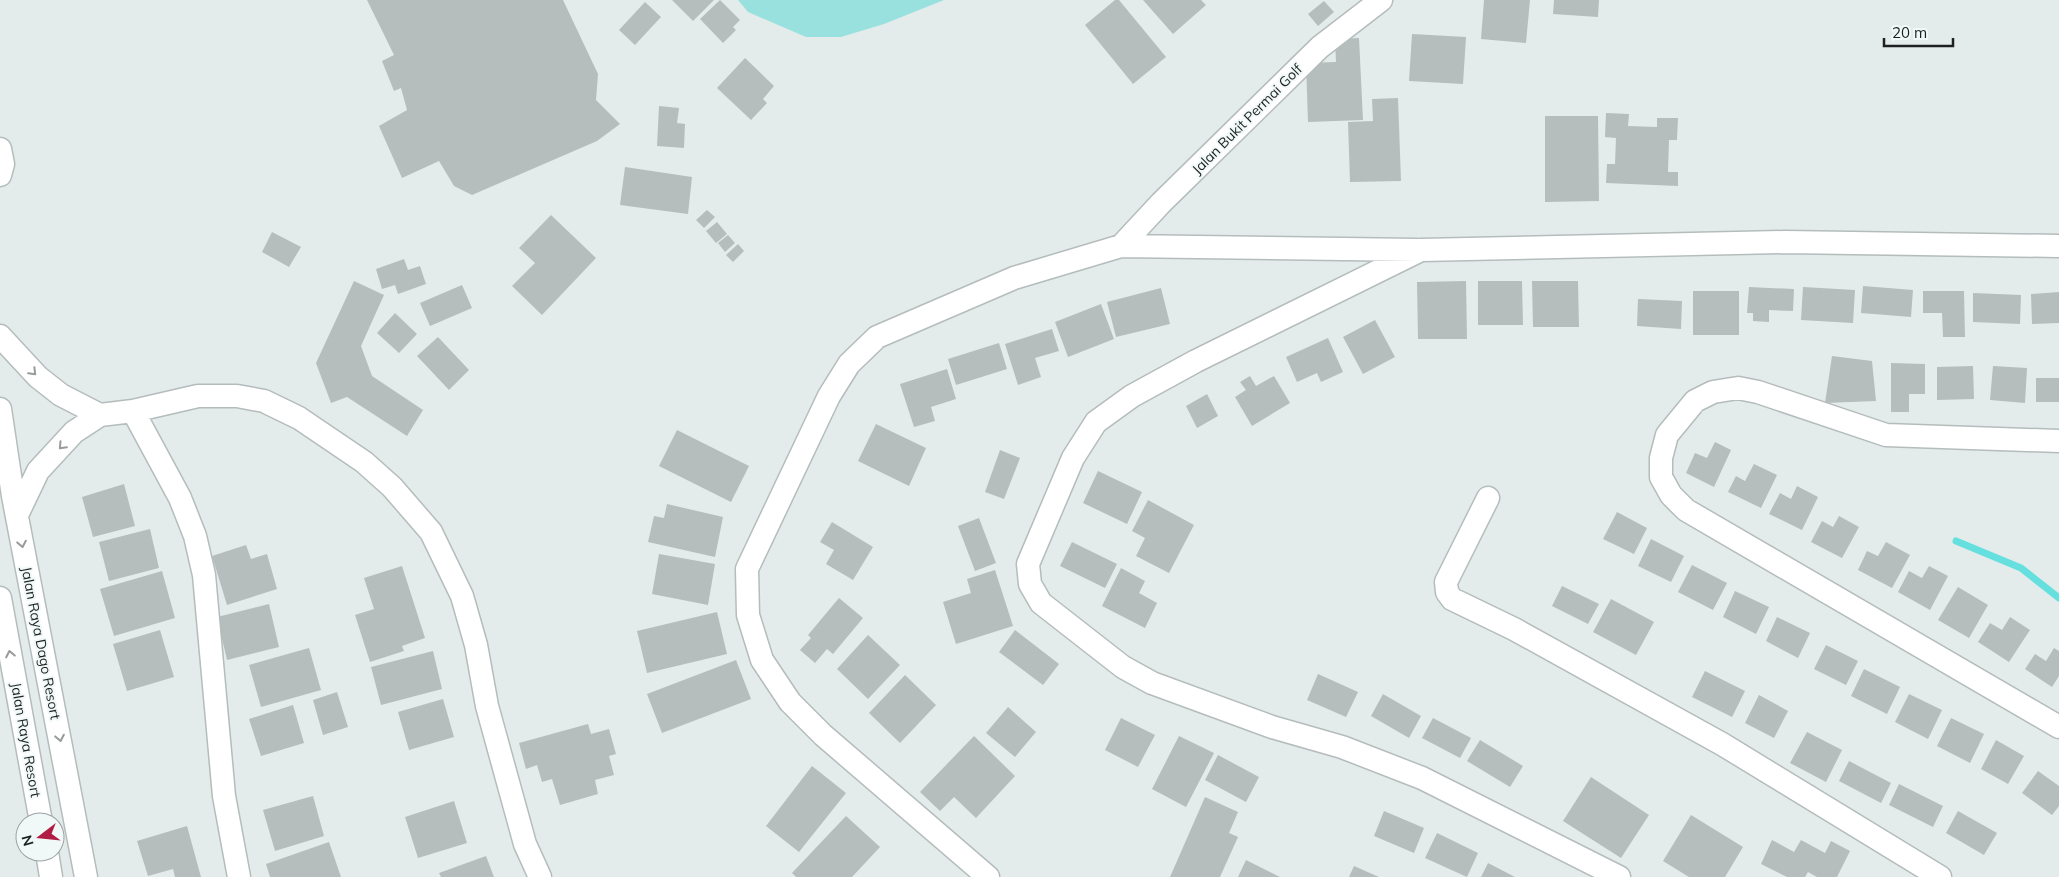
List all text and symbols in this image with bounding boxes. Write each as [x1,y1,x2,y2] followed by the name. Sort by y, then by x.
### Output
[1884,15,1953,47] scale bar
[1892,23,1927,42] text: 20 m
[1188,60,1306,178] street label: Jalan Bukit Permai Golf
[27,366,36,375] one-way arrow
[59,440,68,449] one-way arrow
[17,539,27,548] one-way arrow
[17,565,65,721] street label: Jalan Raya Dago Resort
[6,649,16,658] one-way arrow
[7,681,45,799] street label: Jalan Raya Resort
[54,733,64,742] one-way arrow
[15,812,65,862] north arrow
[17,833,38,848] text: N

